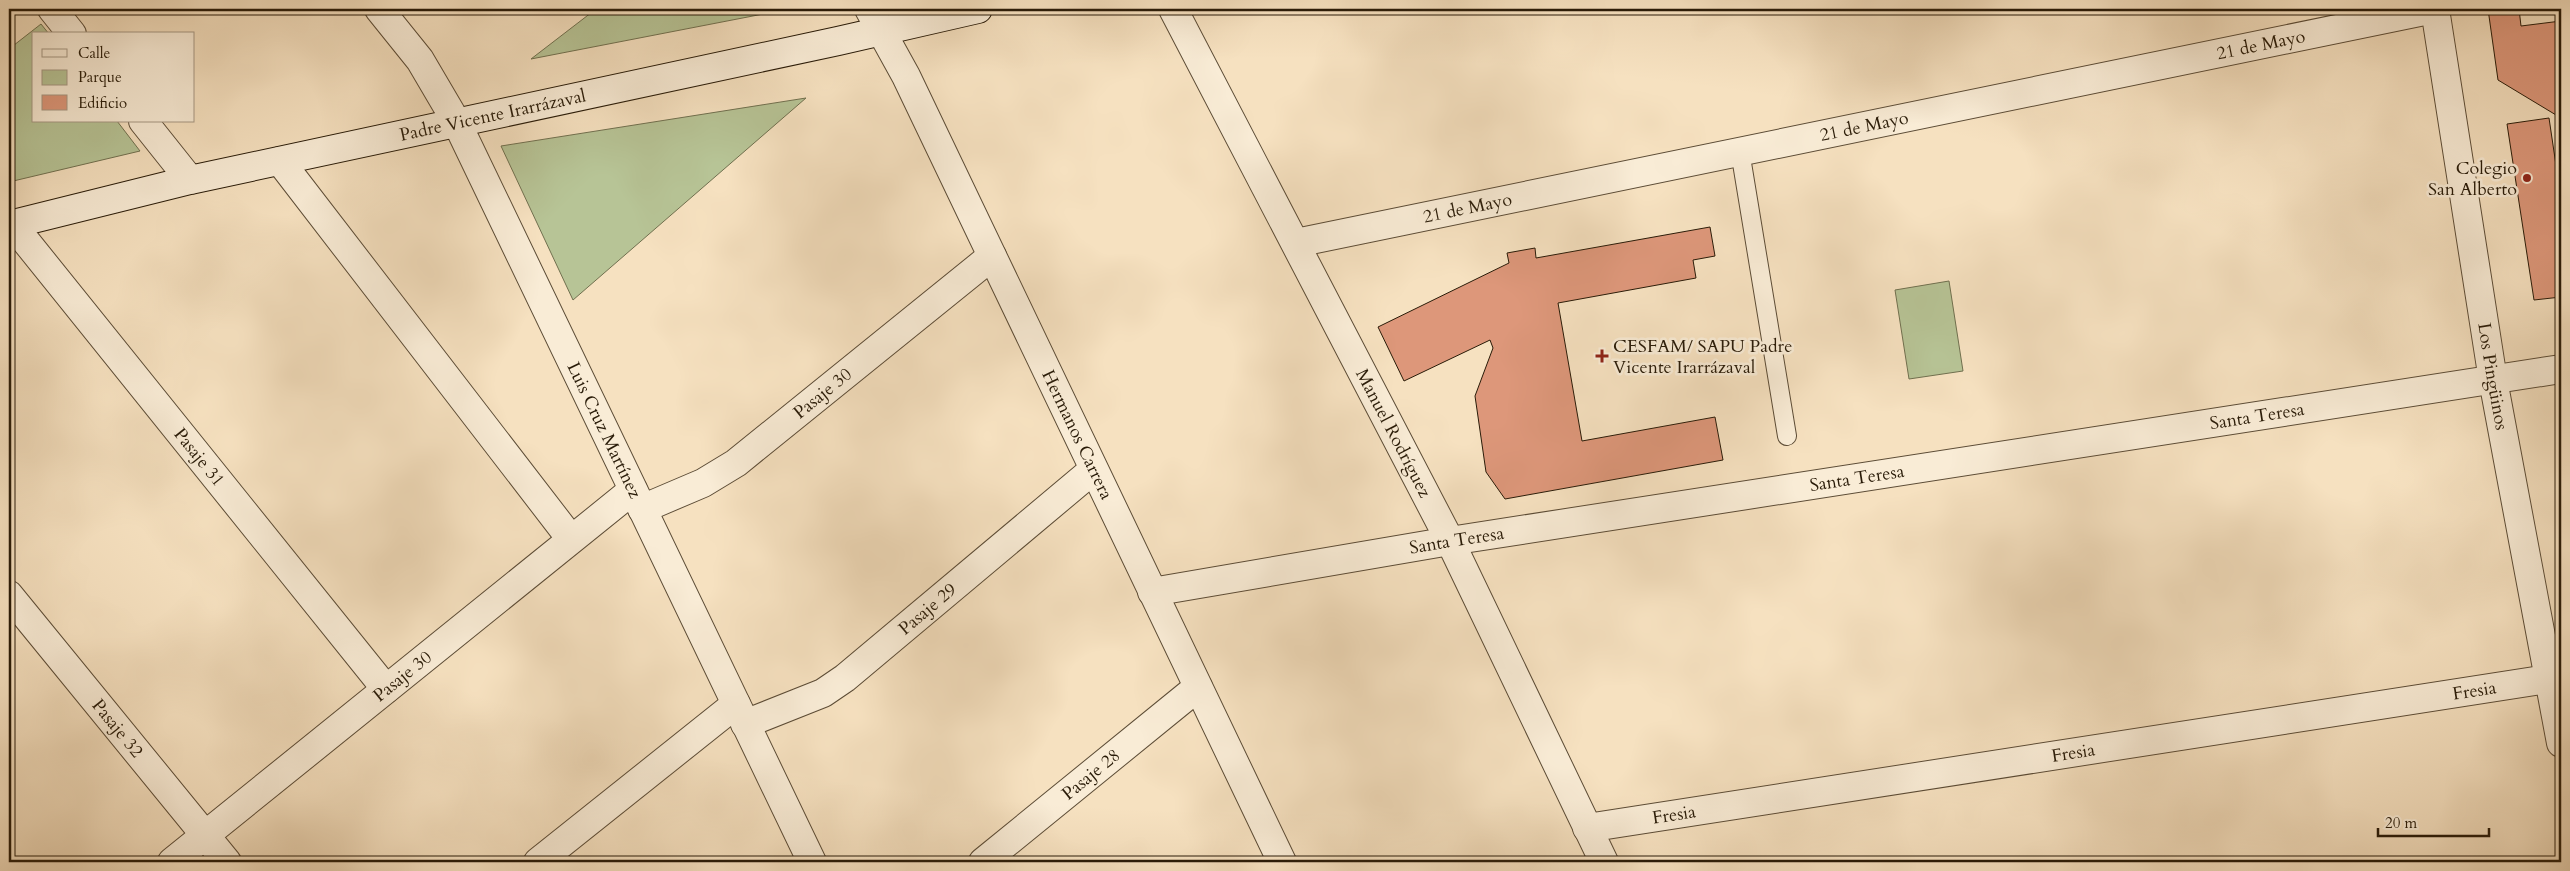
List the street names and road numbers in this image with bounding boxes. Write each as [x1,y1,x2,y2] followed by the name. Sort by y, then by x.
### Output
[2214,23,2308,66] street label: 21 de Mayo
[397,83,589,147] street label: Padre Vicente Irarrázaval
[1818,105,1911,147] street label: 21 de Mayo
[1421,186,1514,229] street label: 21 de Mayo
[2472,321,2515,432] street label: Los Pingüinos
[561,358,648,502] street label: Luis Cruz Martínez
[788,362,857,425] street label: Pasaje 30
[1350,364,1438,502] street label: Manuel Rodríguez
[1036,366,1119,504] street label: Hermanos Carrera
[2208,396,2306,436] street label: Santa Teresa
[168,422,231,492] street label: Pasaje 31
[1808,458,1906,498] street label: Santa Teresa
[1407,520,1506,560] street label: Santa Teresa
[893,577,962,641] street label: Pasaje 29
[368,645,437,707] street label: Pasaje 30
[2451,675,2498,706] street label: Fresia
[86,694,149,763] street label: Pasaje 32
[2050,737,2097,768] street label: Fresia
[1056,743,1125,806] street label: Pasaje 28
[1650,799,1698,830] street label: Fresia

